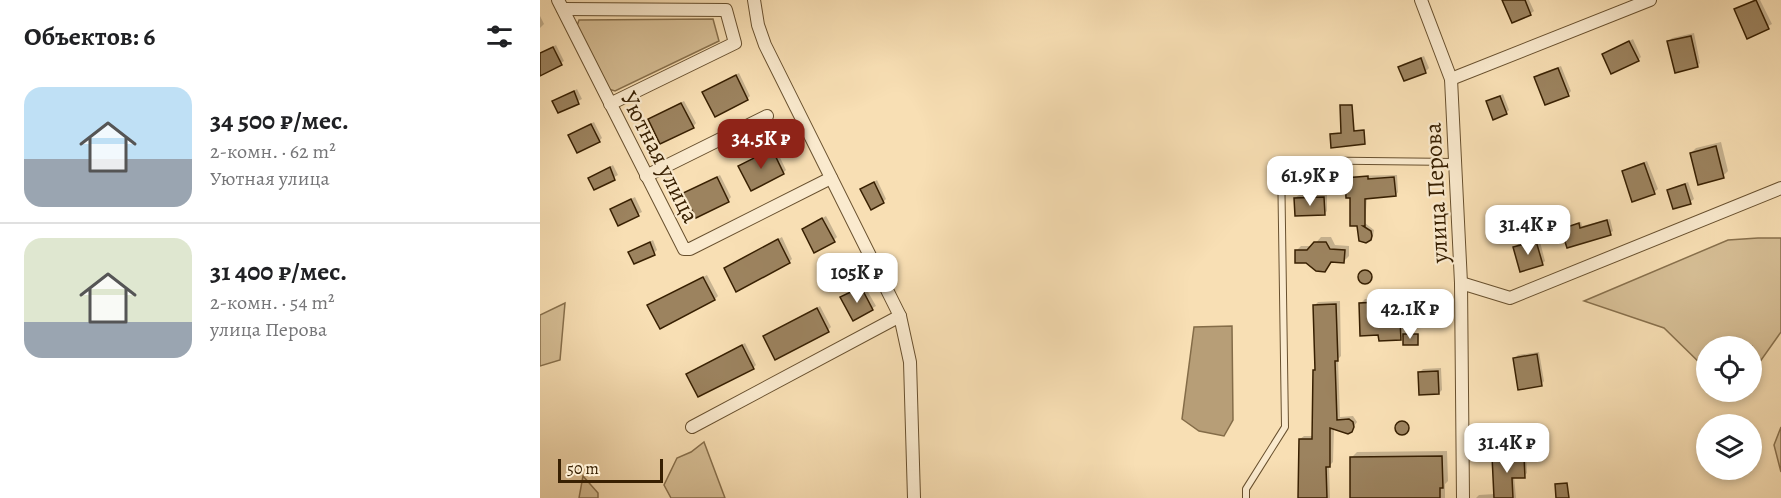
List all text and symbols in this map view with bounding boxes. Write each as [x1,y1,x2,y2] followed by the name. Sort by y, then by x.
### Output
[24,19,155,54] text: Объектов: 6
[483,20,516,53] icon: filters
[613,86,707,228] street label: Уютная улица
[210,103,349,138] text: 34 500 ₽/мес.
[72,111,144,183] icon: home
[706,119,816,170] pin: 34.5K ₽
[1416,122,1456,265] street label: улица Перова
[732,125,790,152] text: 34.5K ₽
[210,138,336,165] text: 2-комн. · 62 m²
[1255,156,1365,207] pin: 61.9K ₽
[1281,162,1339,189] text: 61.9K ₽
[210,165,330,192] text: Уютная улица
[1473,205,1583,256] pin: 31.4K ₽
[1499,211,1557,238] text: 31.4K ₽
[808,253,906,304] pin: 105K ₽
[210,254,347,289] text: 31 400 ₽/мес.
[831,259,883,286] text: 105K ₽
[72,262,144,334] icon: home
[210,289,335,316] text: 2-комн. · 54 m²
[1355,289,1465,340] pin: 42.1K ₽
[1381,295,1439,322] text: 42.1K ₽
[210,316,327,343] text: улица Перова
[1696,336,1762,480] map controls
[1696,336,1762,402] button: locate
[1696,414,1762,480] button: layers
[1452,423,1562,474] pin: 31.4K ₽
[1478,429,1536,456] text: 31.4K ₽
[558,456,663,484] scale bar
[567,458,599,480] text: 50 m

